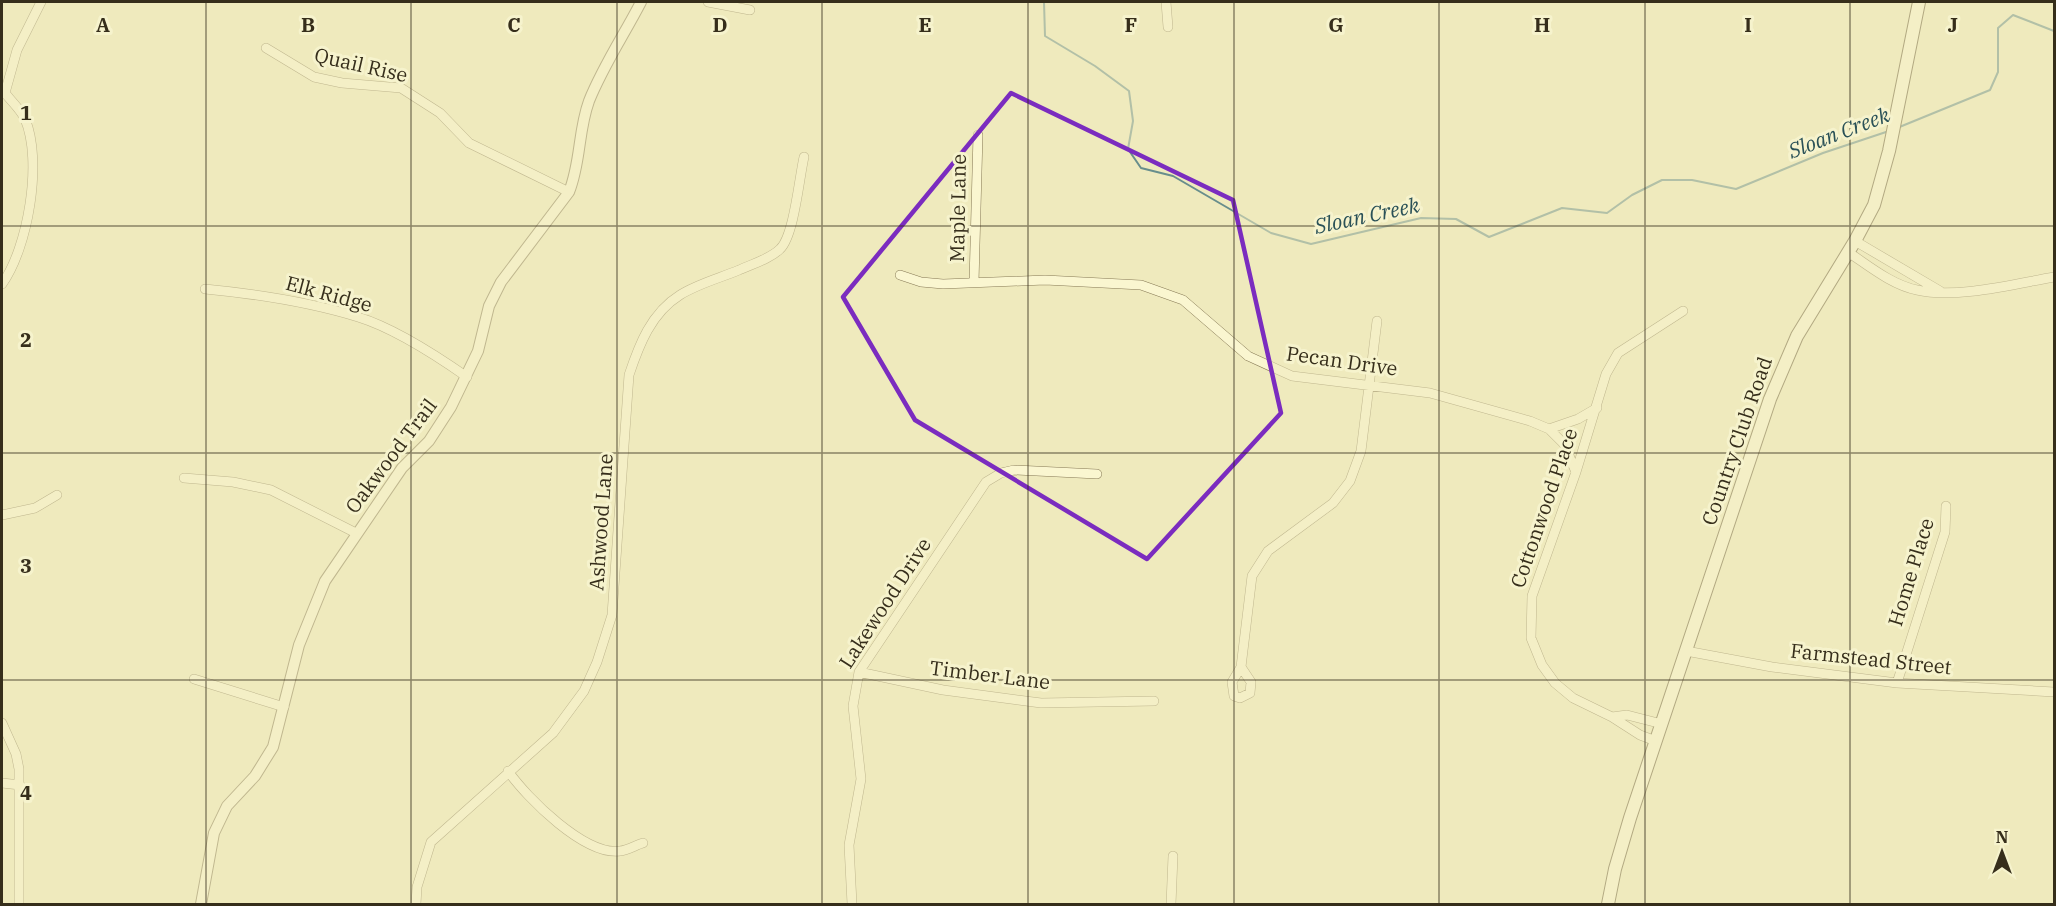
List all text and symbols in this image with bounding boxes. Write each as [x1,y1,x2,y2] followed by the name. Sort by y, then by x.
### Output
[96,11,110,38] text: A
[301,11,315,38] text: B
[507,11,521,38] text: C
[712,11,728,38] text: D
[918,11,932,38] text: E
[1125,11,1137,38] text: F
[1328,11,1344,38] text: G
[1534,11,1550,38] text: H
[1744,11,1752,38] text: I
[1948,11,1958,38] text: J
[312,41,410,88] street label: Quail Rise
[20,99,32,126] text: 1
[1783,100,1894,165] water label: Sloan Creek
[943,154,972,262] street label: Maple Lane
[1311,190,1423,240] water label: Sloan Creek
[283,269,375,318] street label: Elk Ridge
[20,326,32,353] text: 2
[1285,339,1399,382] street label: Pecan Drive
[1695,353,1778,529] street label: Country Club Road
[339,393,443,518] street label: Oakwood Trail
[1504,424,1584,591] street label: Cottonwood Place
[582,453,619,591] street label: Ashwood Lane
[1881,514,1940,629] street label: Home Place
[832,532,937,673] street label: Lakewood Drive
[20,552,32,579] text: 3
[1789,637,1953,680] street label: Farmstead Street
[928,654,1052,695] street label: Timber Lane
[20,779,32,806] text: 4
[1972,822,2032,882] north arrow
[1996,827,2008,847] text: N

